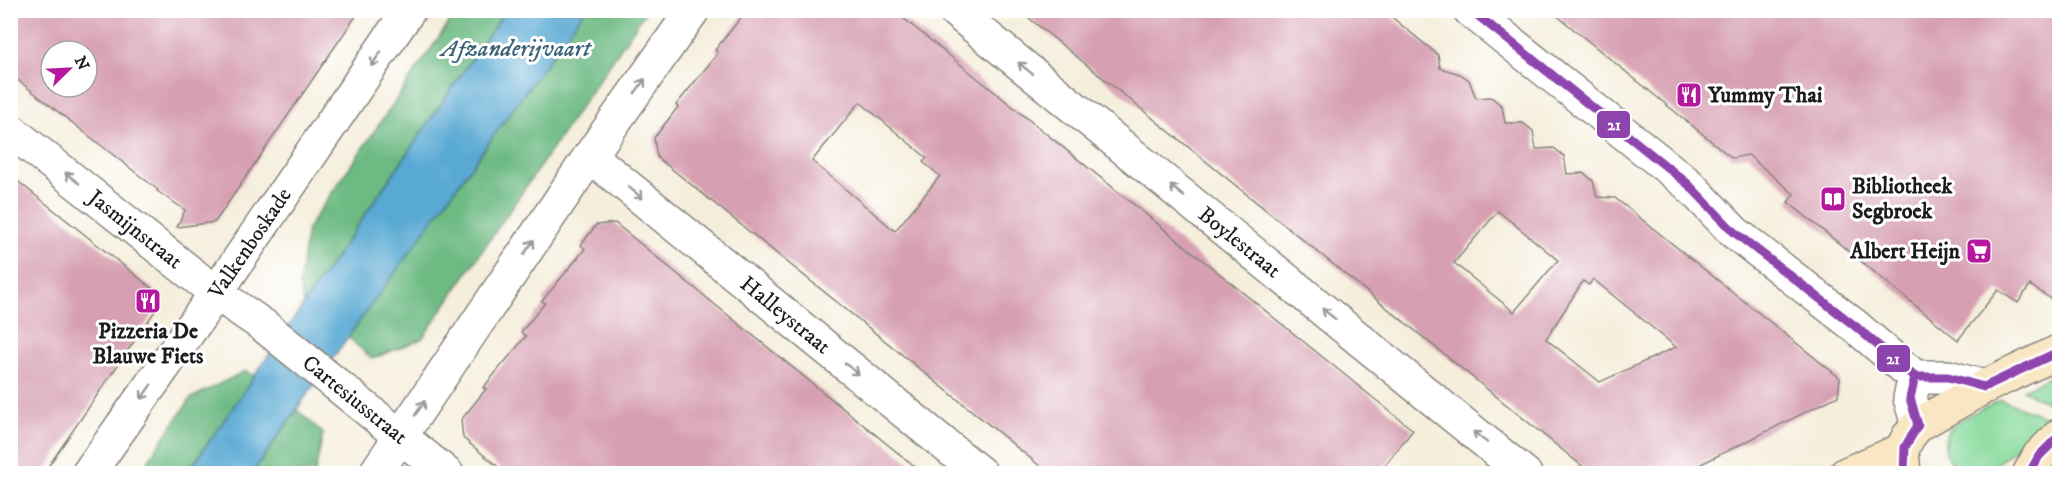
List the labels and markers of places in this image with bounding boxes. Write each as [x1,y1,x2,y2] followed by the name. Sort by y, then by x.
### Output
[1674,80,1704,110] restaurant icon: Yummy Thai
[1707,82,1823,109] place label: Yummy Thai
[1852,173,1953,225] place label: Bibliotheek Segbroek
[1818,184,1848,214] library icon: Bibliotheek Segbroek
[1964,236,1994,266] supermarket icon: Albert Heijn
[1849,238,1960,266] place label: Albert Heijn
[133,286,163,316] restaurant icon: Pizzeria De Blauwe Fiets
[93,318,204,370] place label: Pizzeria De Blauwe Fiets

